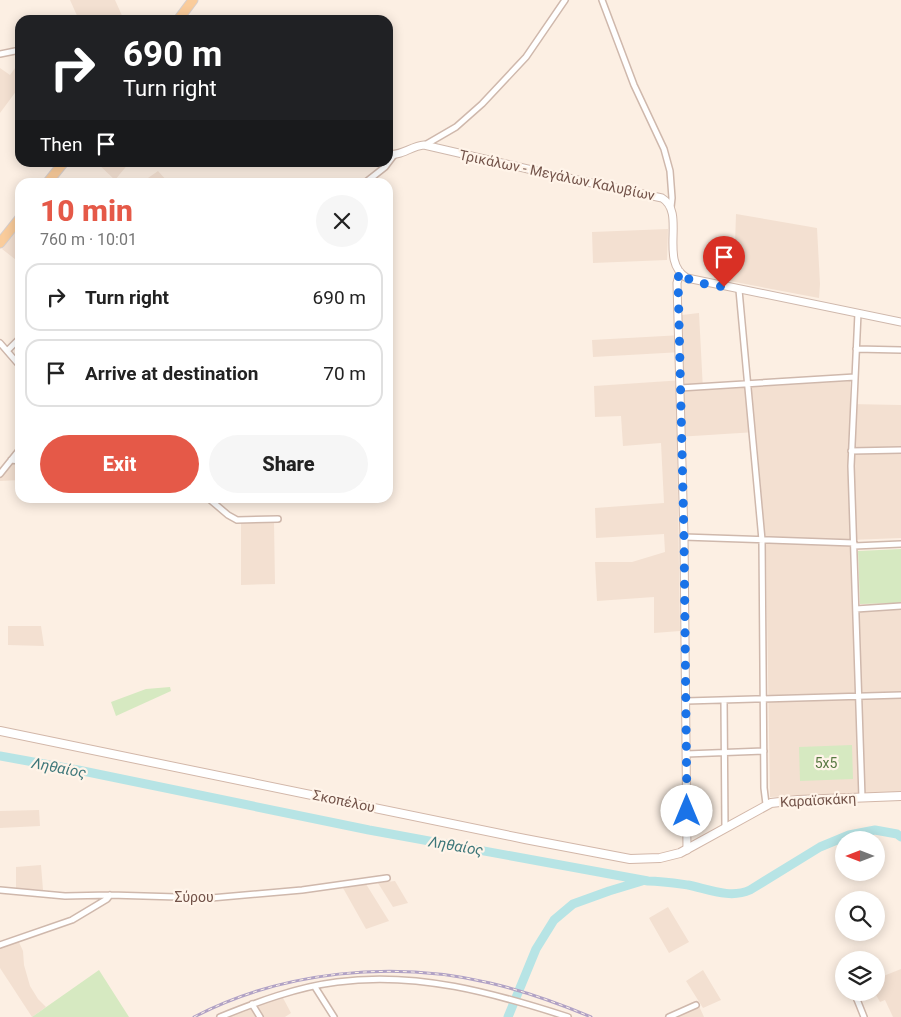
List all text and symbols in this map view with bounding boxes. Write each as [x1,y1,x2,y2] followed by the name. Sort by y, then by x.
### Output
[123,34,222,75] text: 690 m
[40,35,105,100] icon: right
[123,76,217,101] text: Turn right
[92,130,120,158] icon: arrive
[40,133,82,156] text: Then
[458,146,656,204] street label: Τρικάλων - Μεγάλων Καλυβίων
[40,193,133,228] text: 10 min
[316,195,368,247] button: close
[40,230,137,249] text: 760 m · 10:01
[703,236,745,287] pin
[710,243,738,271] icon: arrive
[42,283,70,311] icon: right
[85,286,169,309] text: Turn right
[313,286,366,309] text: 690 m
[42,359,70,387] icon: arrive
[85,362,258,385] text: Arrive at destination
[323,362,366,385] text: 70 m
[40,435,199,493] button: Exit
[209,435,368,493] button: Share
[29,754,88,782] water label: Ληθαίος
[815,755,837,771] park label: 5x5
[660,784,712,836] position arrow
[311,787,377,815] street label: Σκοπέλου
[779,790,857,810] street label: Καραϊσκάκη
[835,831,885,881] north arrow
[835,831,885,1001] map controls
[426,832,485,860] water label: Ληθαίος
[174,889,214,905] street label: Σύρου
[835,891,885,941] button: search
[835,951,885,1001] button: layers

